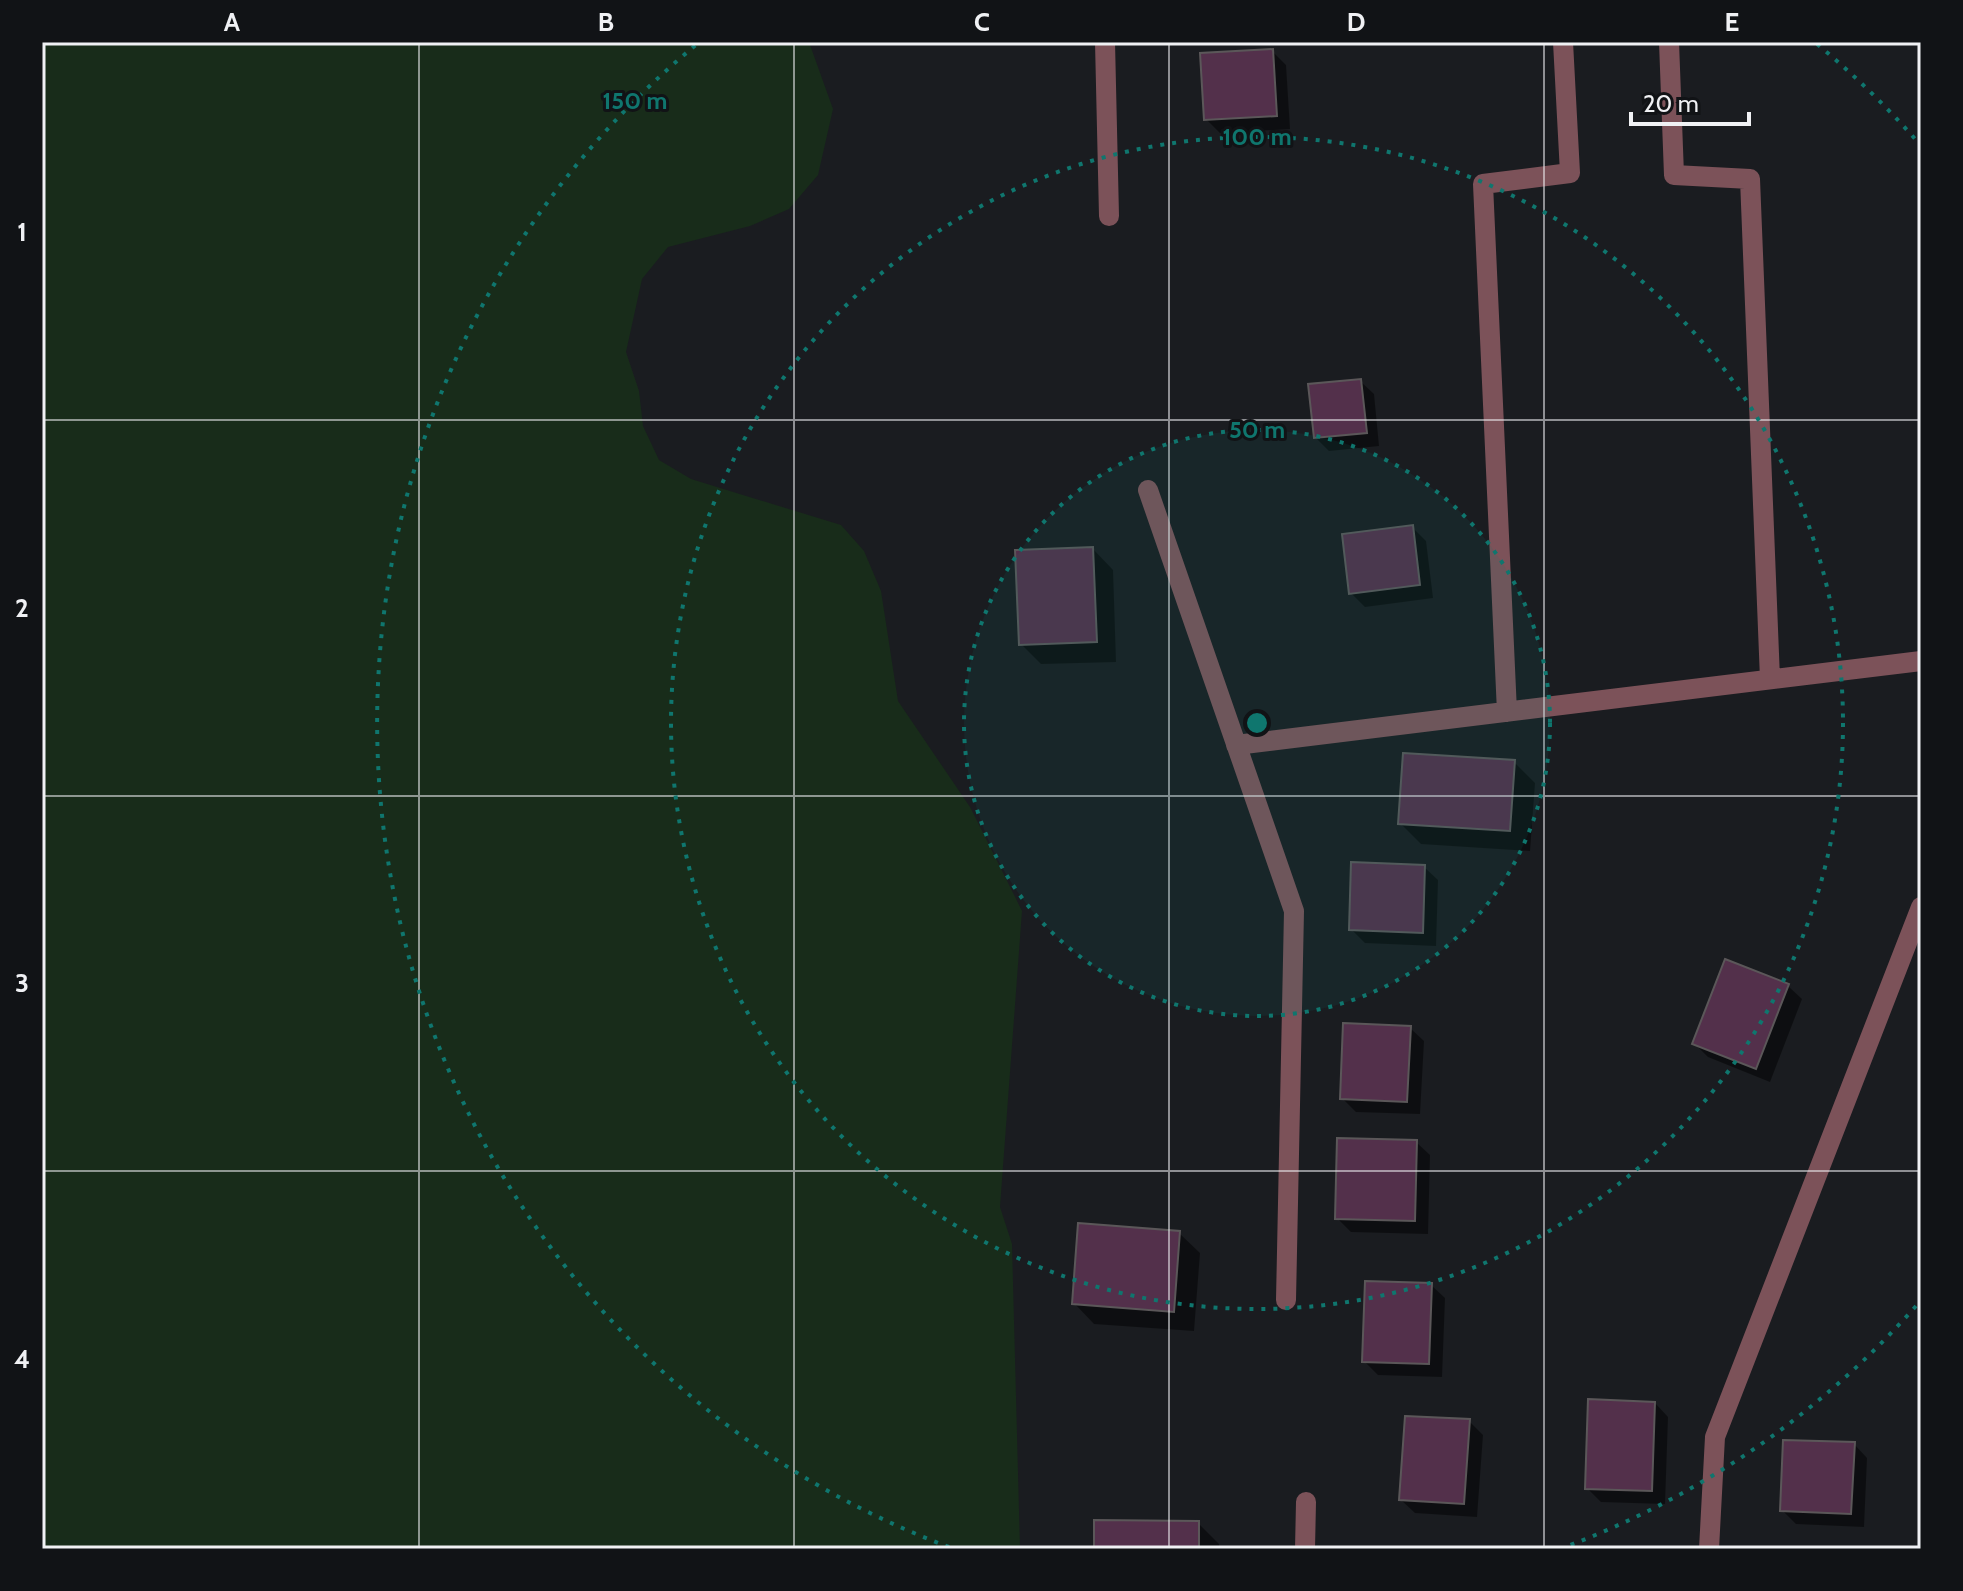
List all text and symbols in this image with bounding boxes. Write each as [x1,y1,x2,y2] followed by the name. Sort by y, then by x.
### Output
[224,6,241,38] text: A
[598,6,614,38] text: B
[974,6,990,38] text: C
[1347,6,1365,38] text: D
[1725,6,1739,38] text: E
[1631,76,1749,126] scale bar
[603,86,667,115] text: 150 m
[1643,89,1699,118] text: 20 m
[1222,122,1292,151] text: 100 m
[17,216,27,248] text: 1
[1229,415,1285,444] text: 50 m
[15,592,29,624] text: 2
[1243,709,1271,737] centre of rings
[15,967,29,999] text: 3
[14,1343,30,1375] text: 4

